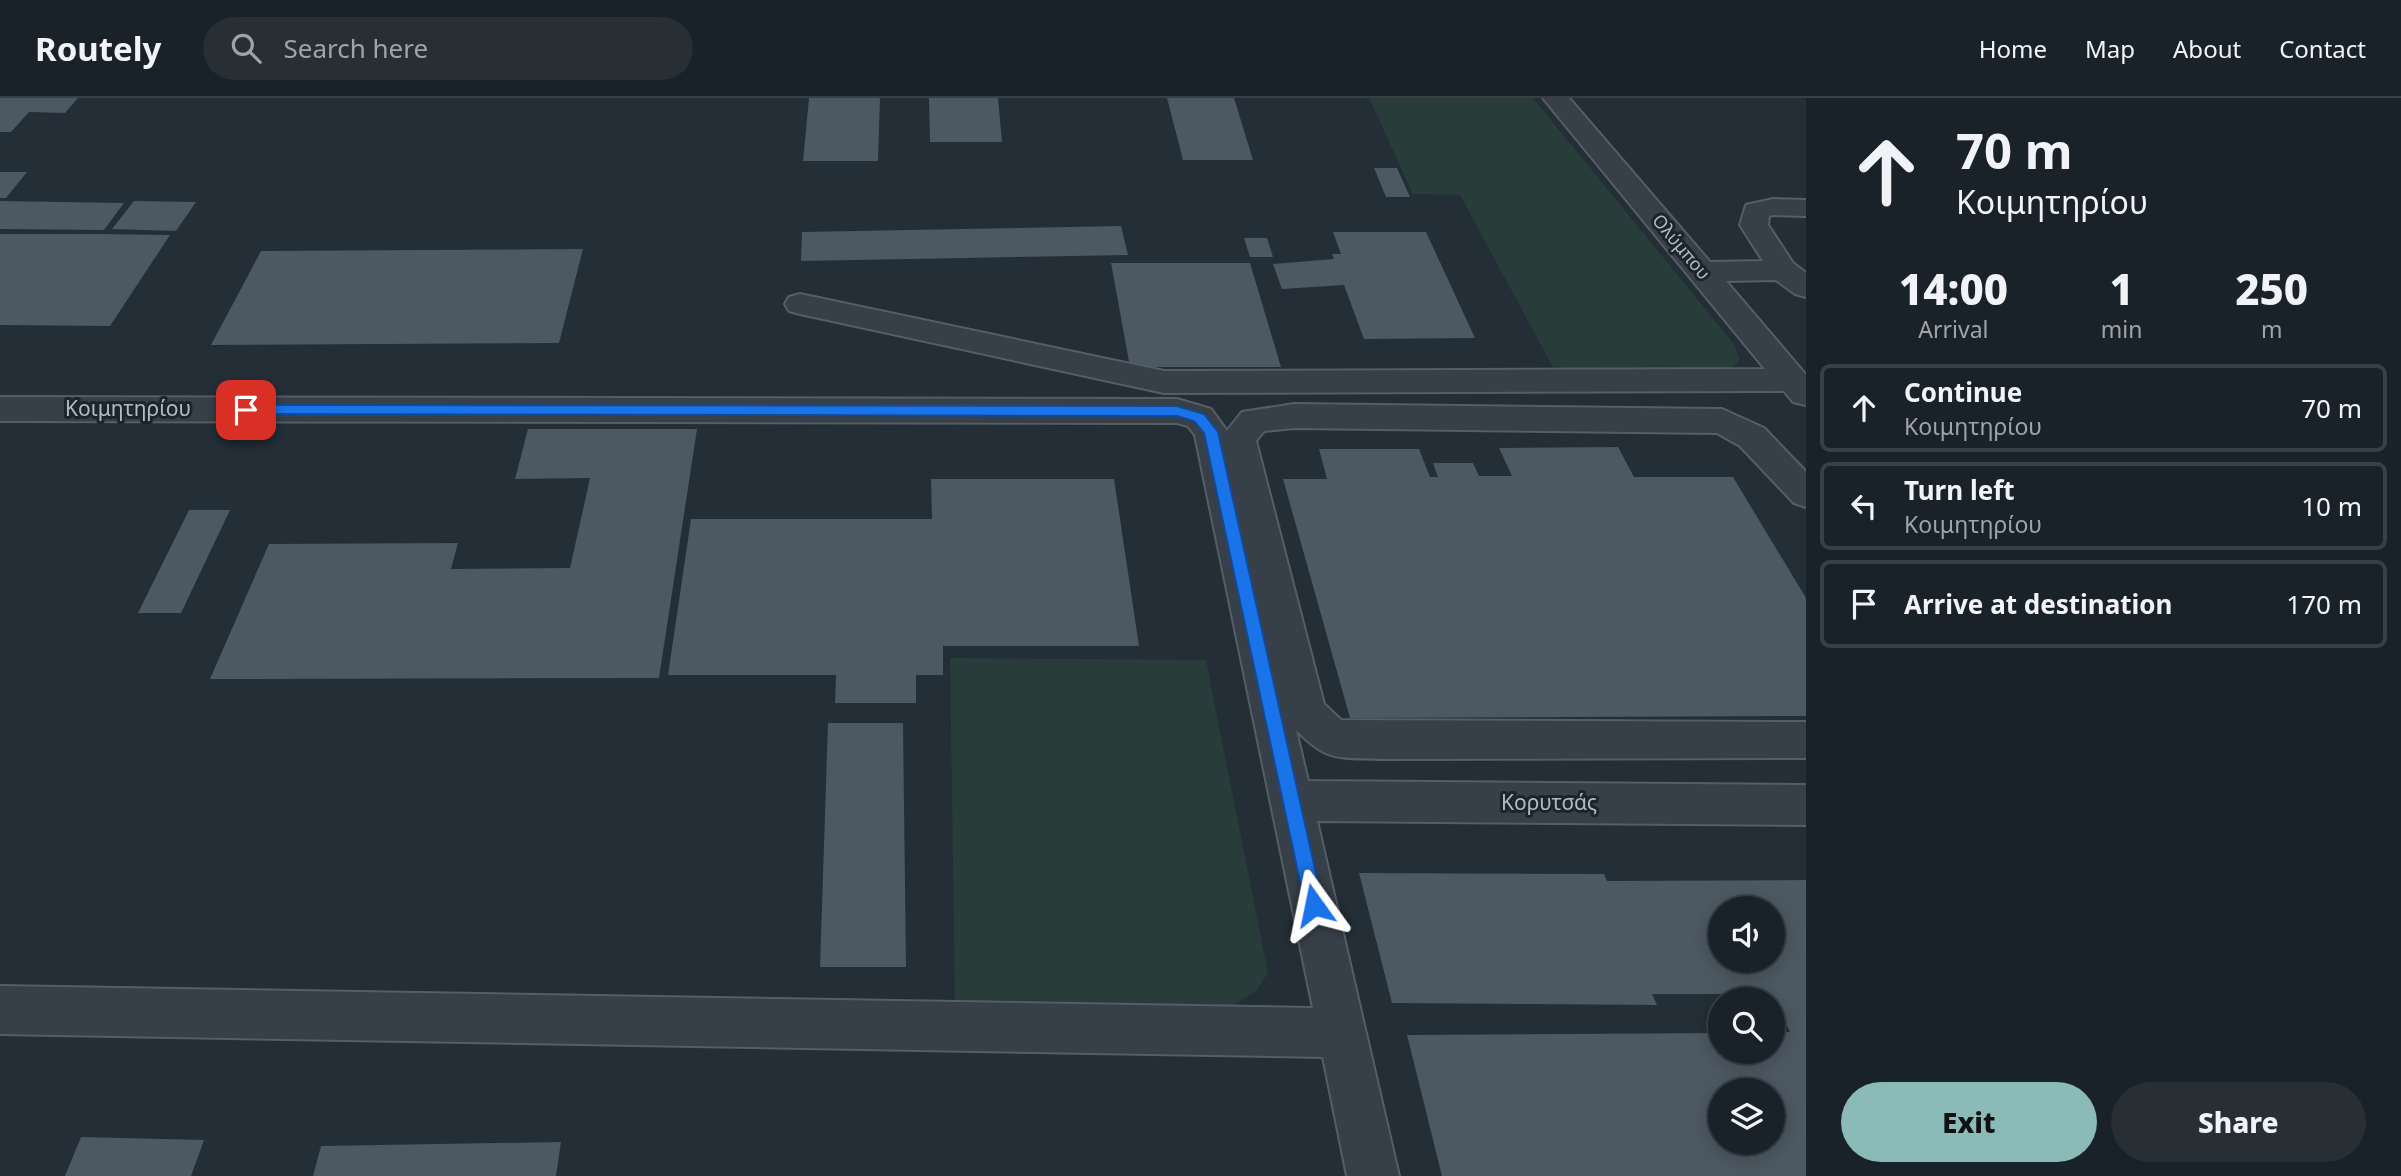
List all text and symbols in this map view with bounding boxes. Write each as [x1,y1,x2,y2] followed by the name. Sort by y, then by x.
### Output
[203,17,693,80] search box
[35,26,161,71] text: Routely
[227,29,265,67] icon: search
[283,30,428,66] text: Search here
[1979,32,2047,65] text: Home
[2085,32,2135,65] text: Map
[2173,32,2241,65] text: About
[2279,32,2366,65] text: Contact
[1956,117,2073,183] text: 70 m
[1841,126,1932,217] icon: ahead
[1956,180,2148,223] text: Κοιμητηρίου
[1647,209,1716,284] street label: Ολύμπου
[1899,260,2008,317] text: 14:00
[2109,260,2134,317] text: 1
[2235,260,2308,317] text: 250
[1918,313,1988,345] text: Arrival
[2101,313,2142,345] text: min
[2261,313,2282,345] text: m
[1904,374,2022,410] text: Continue
[216,380,276,440] pin
[1845,389,1883,427] icon: ahead
[2301,390,2362,426] text: 70 m
[227,391,265,429] icon: arrive
[65,394,191,422] street label: Κοιμητηρίου
[1904,410,2042,442] text: Κοιμητηρίου
[1904,472,2015,508] text: Turn left
[1845,487,1883,525] icon: left
[2301,488,2362,524] text: 10 m
[1904,508,2042,540] text: Κοιμητηρίου
[1845,585,1883,623] icon: arrive
[1904,586,2173,622] text: Arrive at destination
[2286,586,2362,622] text: 170 m
[1501,788,1597,816] street label: Κορυτσάς
[1277,868,1351,942] position arrow
[1708,896,1785,1155] map controls
[1708,896,1785,973] button: sound
[1708,987,1785,1064] button: search
[1708,1078,1785,1155] button: layers
[1841,1082,2097,1162] button: Exit
[2111,1082,2366,1162] button: Share

